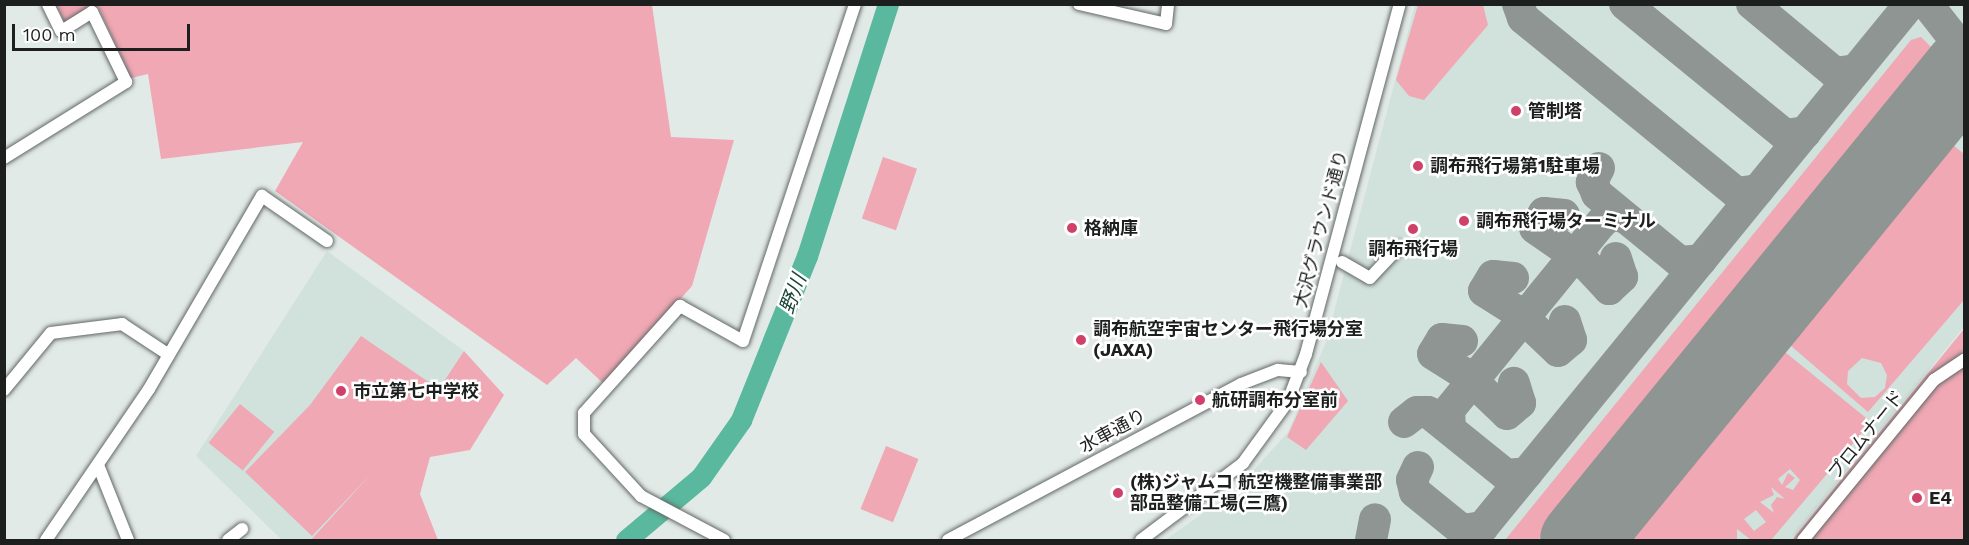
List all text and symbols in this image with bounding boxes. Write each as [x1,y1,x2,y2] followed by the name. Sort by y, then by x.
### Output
[15,12,194,50] scale bar
[23,24,76,45] text: 100 m
[1528,100,1582,122] place label: 管制塔
[1509,104,1523,118] marker: 管制塔
[1290,148,1352,310] street label: 大沢グラウンド通り
[1430,155,1600,177] place label: 調布飛行場第1駐車場
[1411,159,1425,173] marker: 調布飛行場第1駐車場
[1476,210,1656,232] place label: 調布飛行場ターミナル
[1457,214,1471,228] marker: 調布飛行場ターミナル
[1084,217,1138,239] place label: 格納庫
[1065,221,1079,235] marker: 格納庫
[1406,222,1420,236] marker: 調布飛行場
[1368,238,1458,260] place label: 調布飛行場
[775,271,811,317] water label: 野川
[1093,319,1363,362] place label: 調布航空宇宙センター飛行場分室 (JAXA)
[1074,333,1088,347] marker: 調布航空宇宙センター飛行場分室 (JAXA)
[353,380,479,402] place label: 市立第七中学校
[334,384,348,398] marker: 市立第七中学校
[1824,386,1908,484] street label: プロムナード
[1212,389,1338,411] place label: 航研調布分室前
[1193,393,1207,407] marker: 航研調布分室前
[1076,405,1150,457] street label: 水車通り
[1130,472,1383,514] place label: (株)ジャムコ 航空機整備事業部 部品整備工場(三鷹)
[1111,486,1125,500] marker: (株)ジャムコ 航空機整備事業部 部品整備工場(三鷹)
[1929,487,1952,509] place label: E4
[1910,491,1924,505] marker: E4

